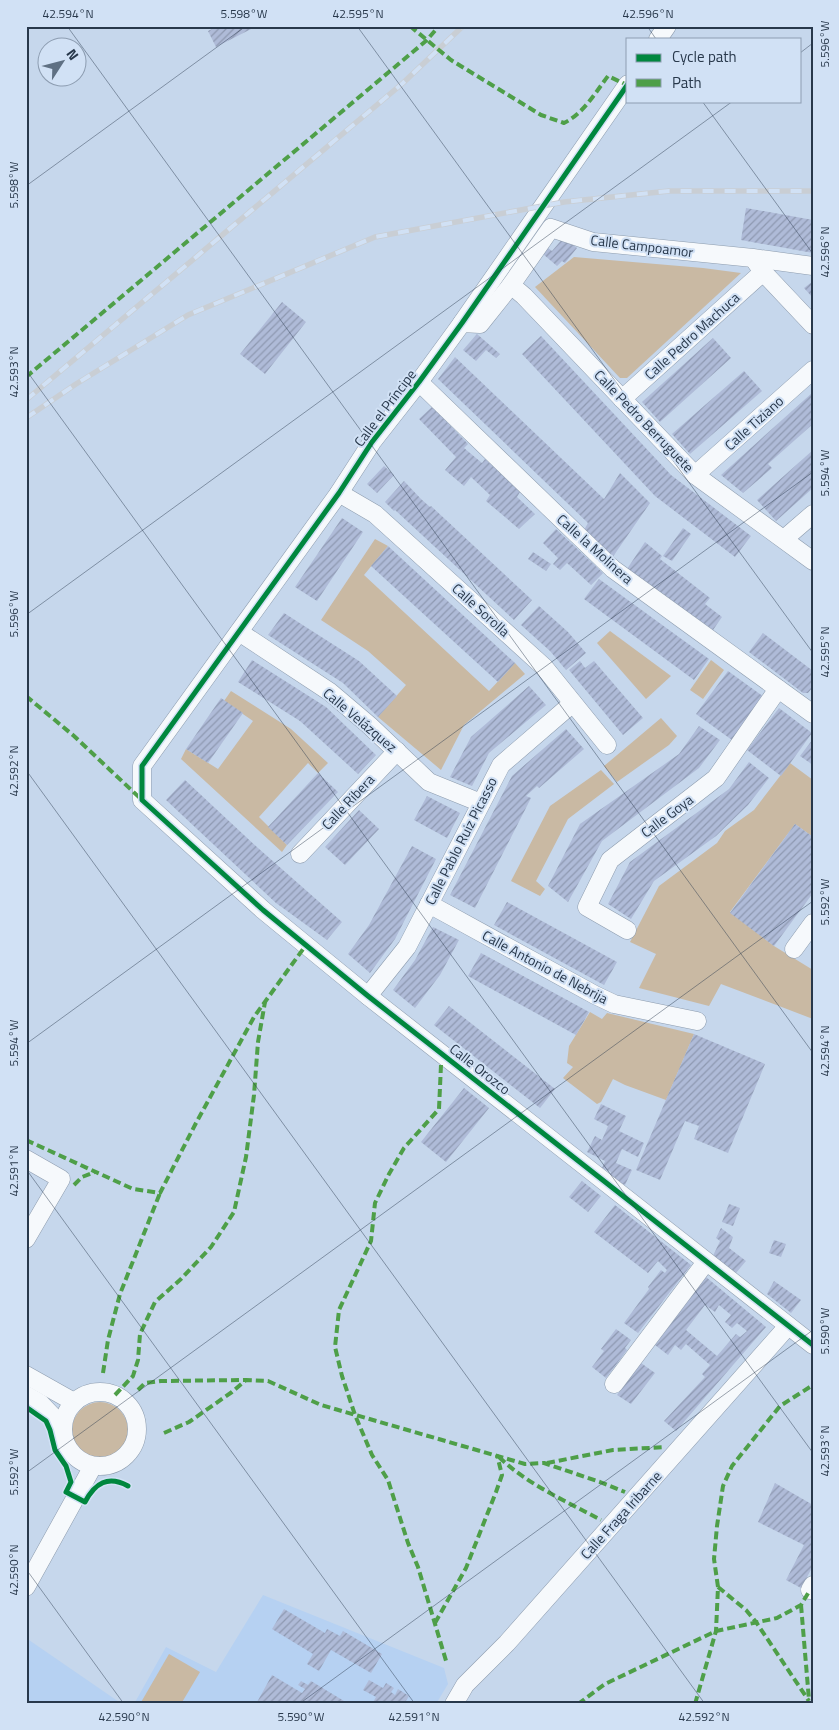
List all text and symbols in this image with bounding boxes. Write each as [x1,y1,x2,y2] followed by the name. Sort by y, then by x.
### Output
[42,4,94,23] text: 42.594°N
[221,4,268,23] text: 5.598°W
[332,4,384,23] text: 42.595°N
[622,4,674,23] text: 42.596°N
[815,20,834,67] text: 5.596°W
[38,38,88,88] north arrow
[626,38,802,102] legend
[62,44,84,64] text: N
[672,45,737,68] text: Cycle path
[672,71,702,94] text: Path
[4,161,23,208] text: 5.598°W
[815,226,834,278] text: 42.596°N
[590,229,695,262] street label: Calle Campoamor
[639,287,744,384] street label: Calle Pedro Machuca
[4,346,23,398] text: 42.593°N
[349,365,421,451] street label: Calle el Príncipe
[590,365,699,477] street label: Calle Pedro Berruguete
[719,390,788,455] street label: Calle Tiziano
[815,449,834,496] text: 5.594°W
[552,509,638,589] street label: Calle la Molinera
[448,578,515,641] street label: Calle Sorolla
[4,590,23,637] text: 5.596°W
[815,626,834,678] text: 42.595°N
[319,682,402,757] street label: Calle Velázquez
[4,745,23,797] text: 42.592°N
[316,769,379,834] street label: Calle Ribera
[419,773,502,908] street label: Calle Pablo Ruiz Picasso
[636,789,697,842] street label: Calle Goya
[815,878,834,925] text: 5.592°W
[479,924,612,1009] street label: Calle Antonio de Nebrija
[4,1019,23,1066] text: 5.594°W
[815,1025,834,1077] text: 42.594°N
[445,1038,515,1099] street label: Calle Orozco
[4,1145,23,1197] text: 42.591°N
[815,1307,834,1354] text: 5.590°W
[815,1425,834,1477] text: 42.593°N
[4,1448,23,1495] text: 5.592°W
[575,1466,666,1564] street label: Calle Fraga Iribarne
[4,1544,23,1596] text: 42.590°N
[98,1707,150,1726] text: 42.590°N
[278,1707,325,1726] text: 5.590°W
[388,1707,440,1726] text: 42.591°N
[678,1707,730,1726] text: 42.592°N

